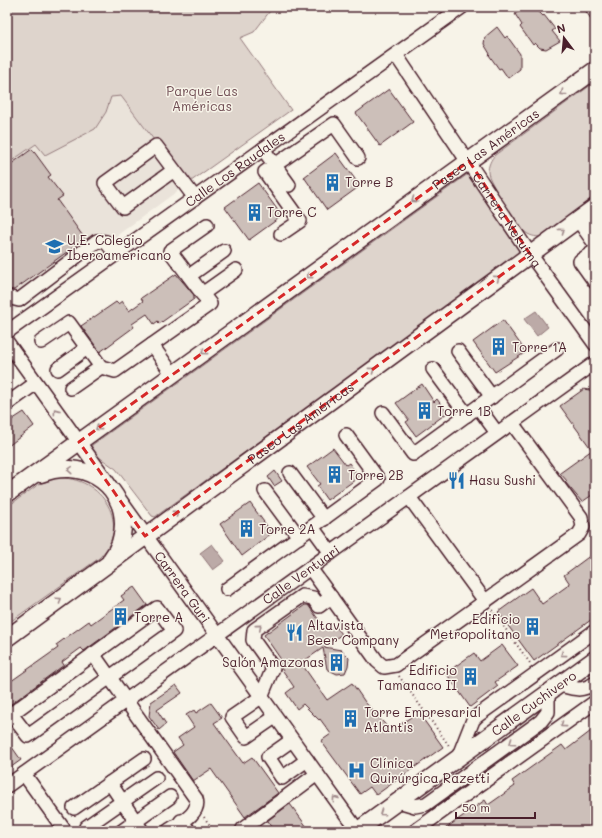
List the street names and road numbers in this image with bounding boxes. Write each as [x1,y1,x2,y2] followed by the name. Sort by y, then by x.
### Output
[428,104,542,193] street label: Paseo Las Américas
[181,127,288,210] street label: Calle Los Raudales
[469,169,546,271] street label: Carrera Nekuima
[244,378,357,467] street label: Paseo Las Américas
[259,541,343,608] street label: Calle Ventuari
[151,547,214,626] street label: Carrera Guri
[488,666,579,739] street label: Calle Cuchivero

